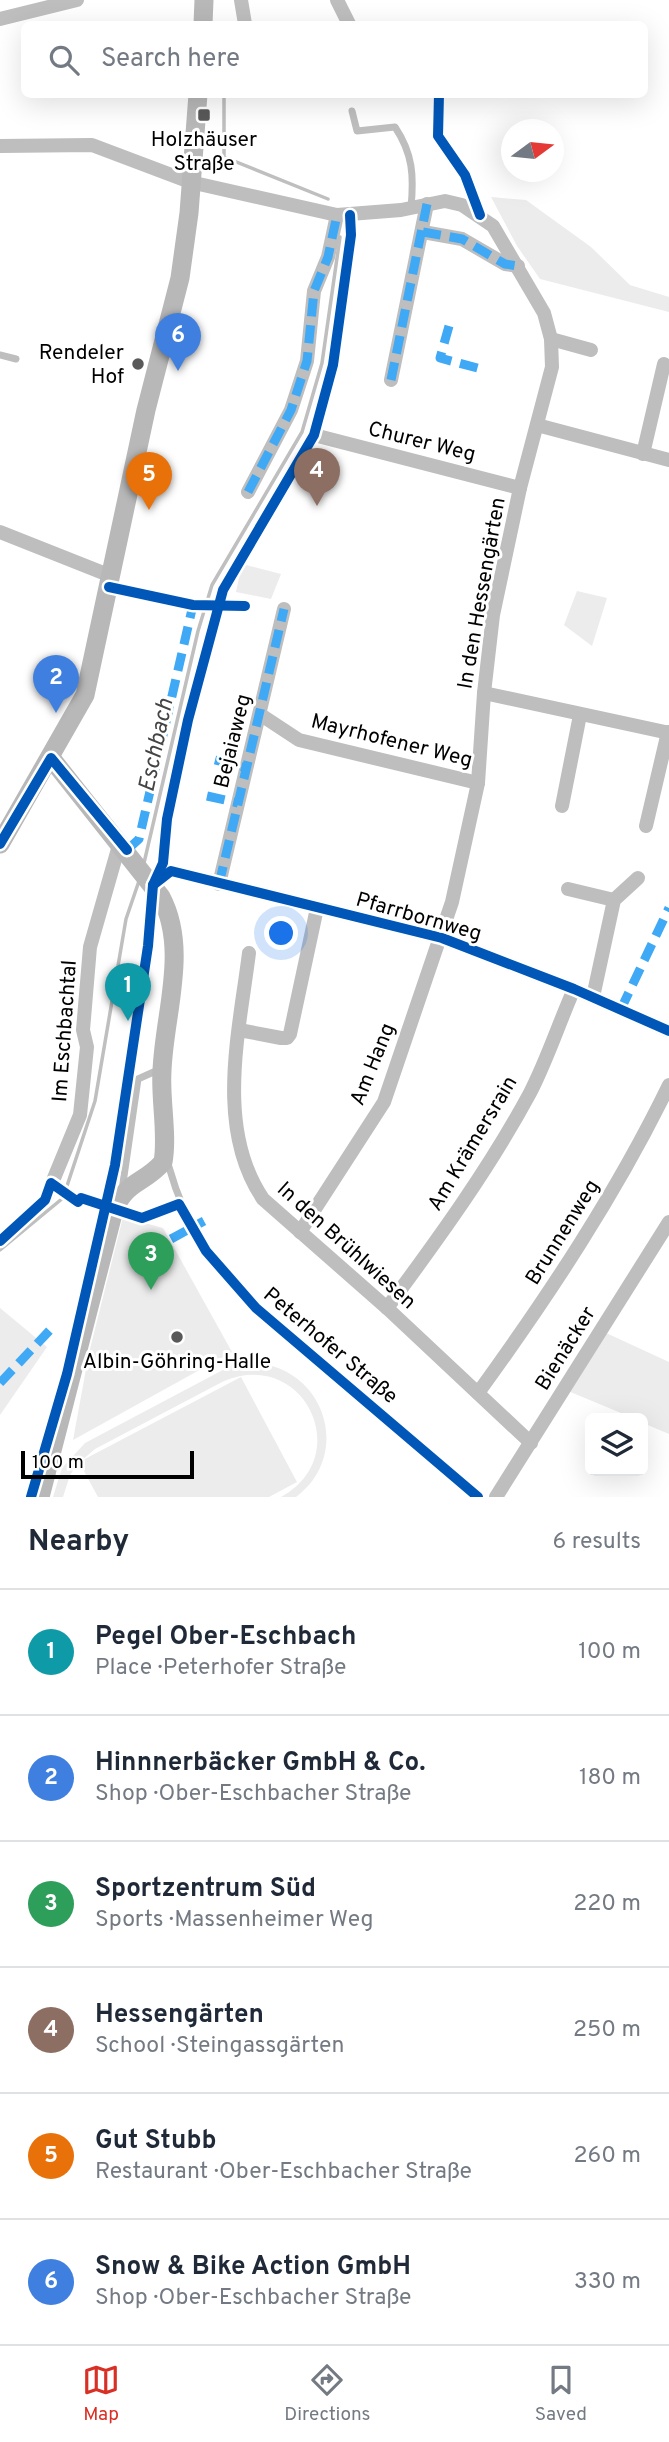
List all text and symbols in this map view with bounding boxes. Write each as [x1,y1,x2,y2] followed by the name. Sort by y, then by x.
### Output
[21,21,648,98] search box
[45,41,83,79] icon: search
[101,43,240,76] text: Search here
[196,107,212,123] marker: Holzhäuser Straße
[501,119,564,182] north arrow
[151,127,257,178] place label: Holzhäuser Straße
[155,313,201,371] pin: 6
[39,340,124,391] place label: Rendeler Hof
[130,356,146,372] marker: Rendeler Hof
[365,416,478,469] street label: Churer Weg
[294,448,340,506] pin: 4
[126,452,172,510] pin: 5
[452,495,513,691] street label: In den Hessengärten
[33,655,79,713] pin: 2
[209,691,258,791] street label: Bejaiaweg
[133,696,182,795] water label: Eschbach
[308,708,475,775] street label: Mayrhofener Weg
[353,887,485,948] street label: Pfarrbornweg
[264,916,298,950] your location
[47,959,84,1103] street label: Im Eschbachtal
[105,963,151,1021] pin: 1
[345,1019,402,1110] street label: Am Hang
[422,1071,524,1216] street label: Am Krämersrain
[520,1175,606,1291] street label: Brunnenweg
[271,1176,421,1316] street label: In den Brühlwiesen
[128,1232,174,1290] pin: 3
[257,1282,403,1410] street label: Peterhofer Straße
[530,1302,603,1396] street label: Bienäcker
[169,1329,185,1345] marker: Albin-Göhring-Halle
[83,1349,271,1376] place label: Albin-Göhring-Halle
[585,1413,648,1476] map controls
[585,1413,648,1476] button: layers
[21,1448,194,1480] scale bar
[32,1451,84,1475] text: 100 m
[28,1524,129,1561] text: Nearby
[553,1528,641,1557] text: 6 results
[95,1621,357,1654] text: Pegel Ober-Eschbach
[46,1638,56,1667] text: 1
[578,1638,641,1667] text: 100 m
[95,1654,346,1683] text: Place · Peterhofer Straße
[95,1747,426,1780] text: Hinnnerbäcker GmbH & Co.
[44,1764,58,1793] text: 2
[579,1764,641,1793] text: 180 m
[95,1780,411,1809] text: Shop · Ober-Eschbacher Straße
[95,1873,316,1906] text: Sportzentrum Süd
[44,1890,58,1919] text: 3
[573,1890,641,1919] text: 220 m
[95,1906,373,1935] text: Sports · Massenheimer Weg
[95,1999,264,2032] text: Hessengärten
[44,2016,58,2045] text: 4
[573,2016,641,2045] text: 250 m
[95,2032,344,2061] text: School · Steingassgärten
[95,2125,216,2158] text: Gut Stubb
[44,2142,58,2171] text: 5
[574,2142,641,2171] text: 260 m
[95,2158,472,2187] text: Restaurant · Ober-Eschbacher Straße
[95,2251,411,2284] text: Snow & Bike Action GmbH
[44,2268,58,2297] text: 6
[574,2268,641,2297] text: 330 m
[95,2284,411,2313] text: Shop · Ober-Eschbacher Straße
[82,2361,120,2427] tab: Map
[284,2361,371,2427] tab: Directions
[535,2361,587,2427] tab: Saved

